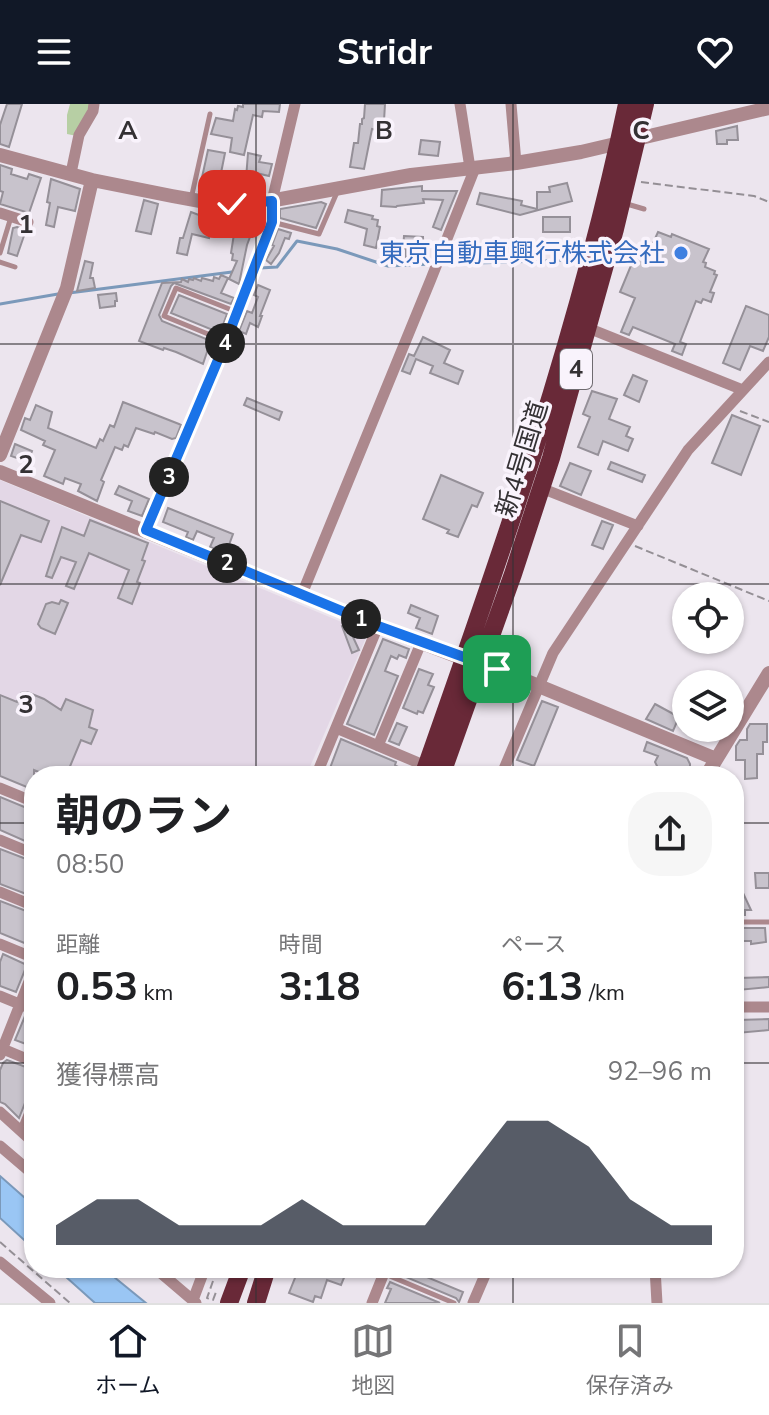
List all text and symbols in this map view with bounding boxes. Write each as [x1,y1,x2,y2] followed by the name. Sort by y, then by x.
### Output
[337,28,432,77] text: Stridr
[32,30,76,74] icon: menu
[693,30,737,74] icon: heart
[118,113,138,148] text: A
[375,113,393,148] text: B
[632,113,650,148] text: C
[198,170,266,238] pin
[210,182,254,226] icon: check
[18,207,34,242] text: 1
[379,236,665,271] place label: 東京自動車興行株式会社
[672,244,690,262] marker: 東京自動車興行株式会社
[205,323,245,363] pin: 4
[218,328,232,358] text: 4
[560,349,592,389] road number: 4
[488,397,556,521] street label: 新4号国道
[18,447,34,482] text: 2
[149,457,189,497] pin: 3
[162,462,176,492] text: 3
[207,543,247,583] pin: 2
[220,548,234,578] text: 2
[672,582,744,742] map controls
[672,582,744,654] button: locate
[341,599,381,639] pin: 1
[354,604,368,634] text: 1
[463,635,531,703] pin
[475,647,519,691] icon: arrive
[672,670,744,742] button: layers
[18,687,34,722] text: 3
[56,787,232,847] text: 朝のラン
[628,792,712,876] button: share
[56,847,124,882] text: 08:50
[56,930,100,960] text: 距離
[279,930,323,960] text: 時間
[501,930,566,960] text: ペース
[56,960,138,1014] text: 0.53
[279,960,361,1014] text: 3:18
[501,960,583,1014] text: 6:13
[138,978,173,1008] text: km
[583,978,625,1008] text: /km
[608,1054,712,1089] text: 92–96 m
[56,1058,160,1093] text: 獲得標高
[95,1319,161,1401] tab: ホーム
[351,1319,395,1401] tab: 地図
[586,1319,674,1401] tab: 保存済み

